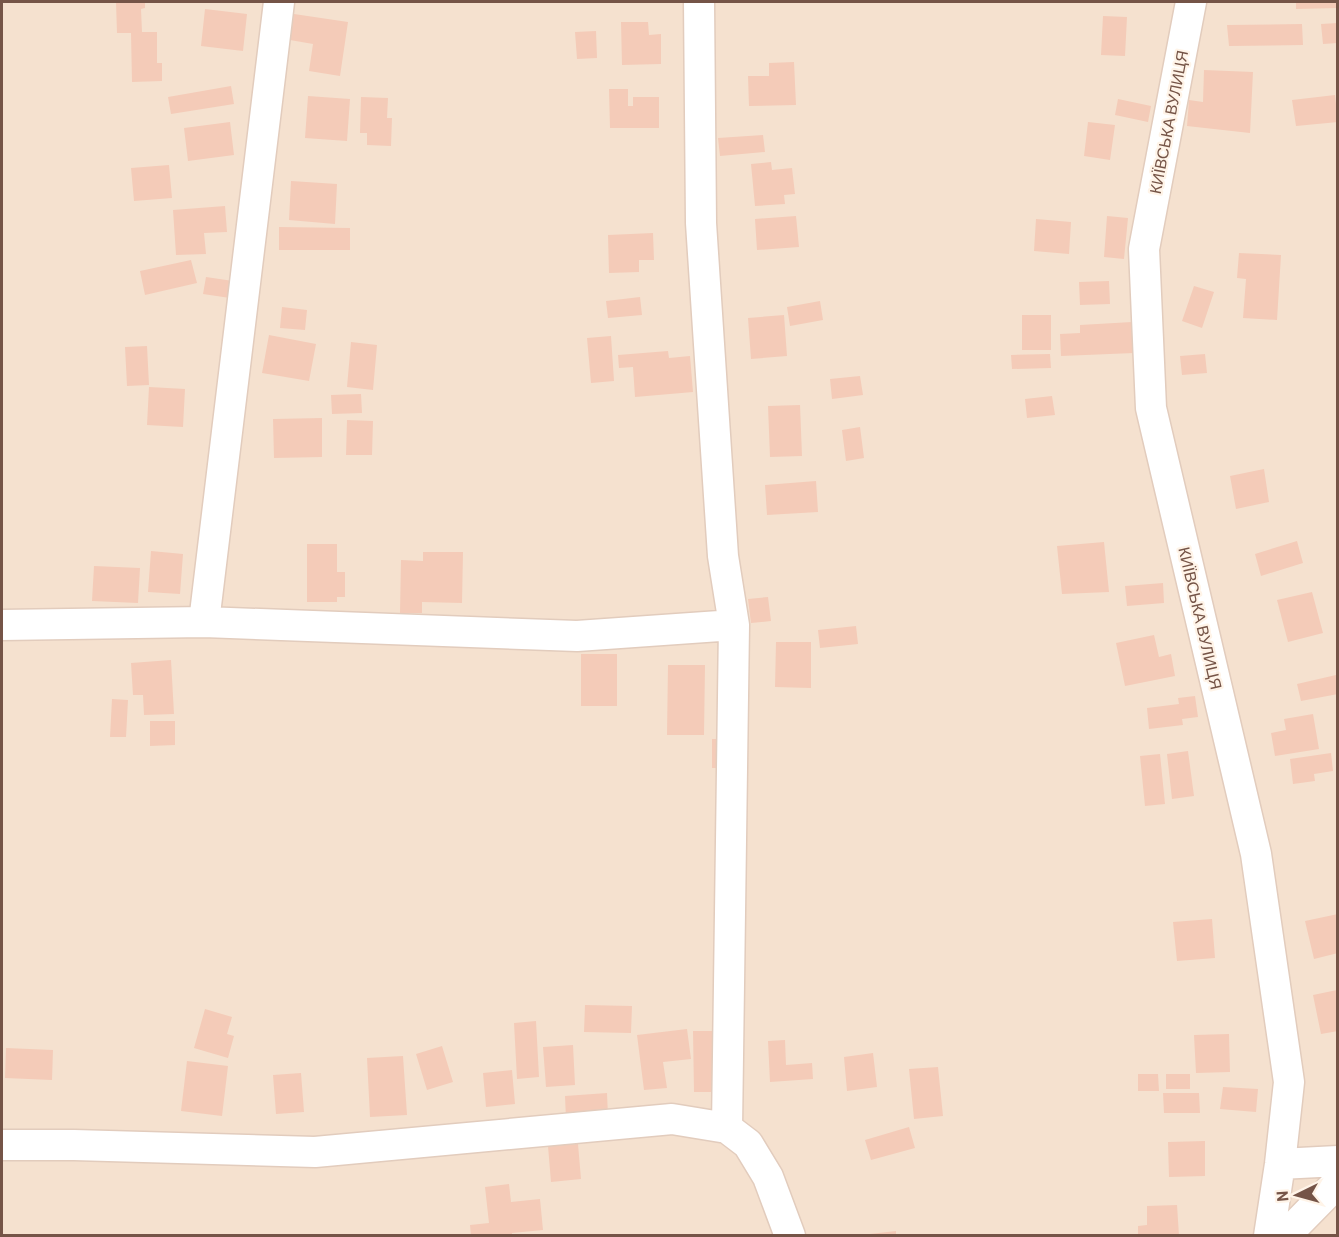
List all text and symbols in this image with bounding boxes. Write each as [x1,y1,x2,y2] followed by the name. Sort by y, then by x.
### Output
[1145,49,1191,195] street label: КИЇВСЬКА ВУЛИЦЯ
[1175,545,1227,691] street label: КИЇВСЬКА ВУЛИЦЯ
[1267,1165,1327,1225] north arrow
[1272,1190,1291,1202] text: N

